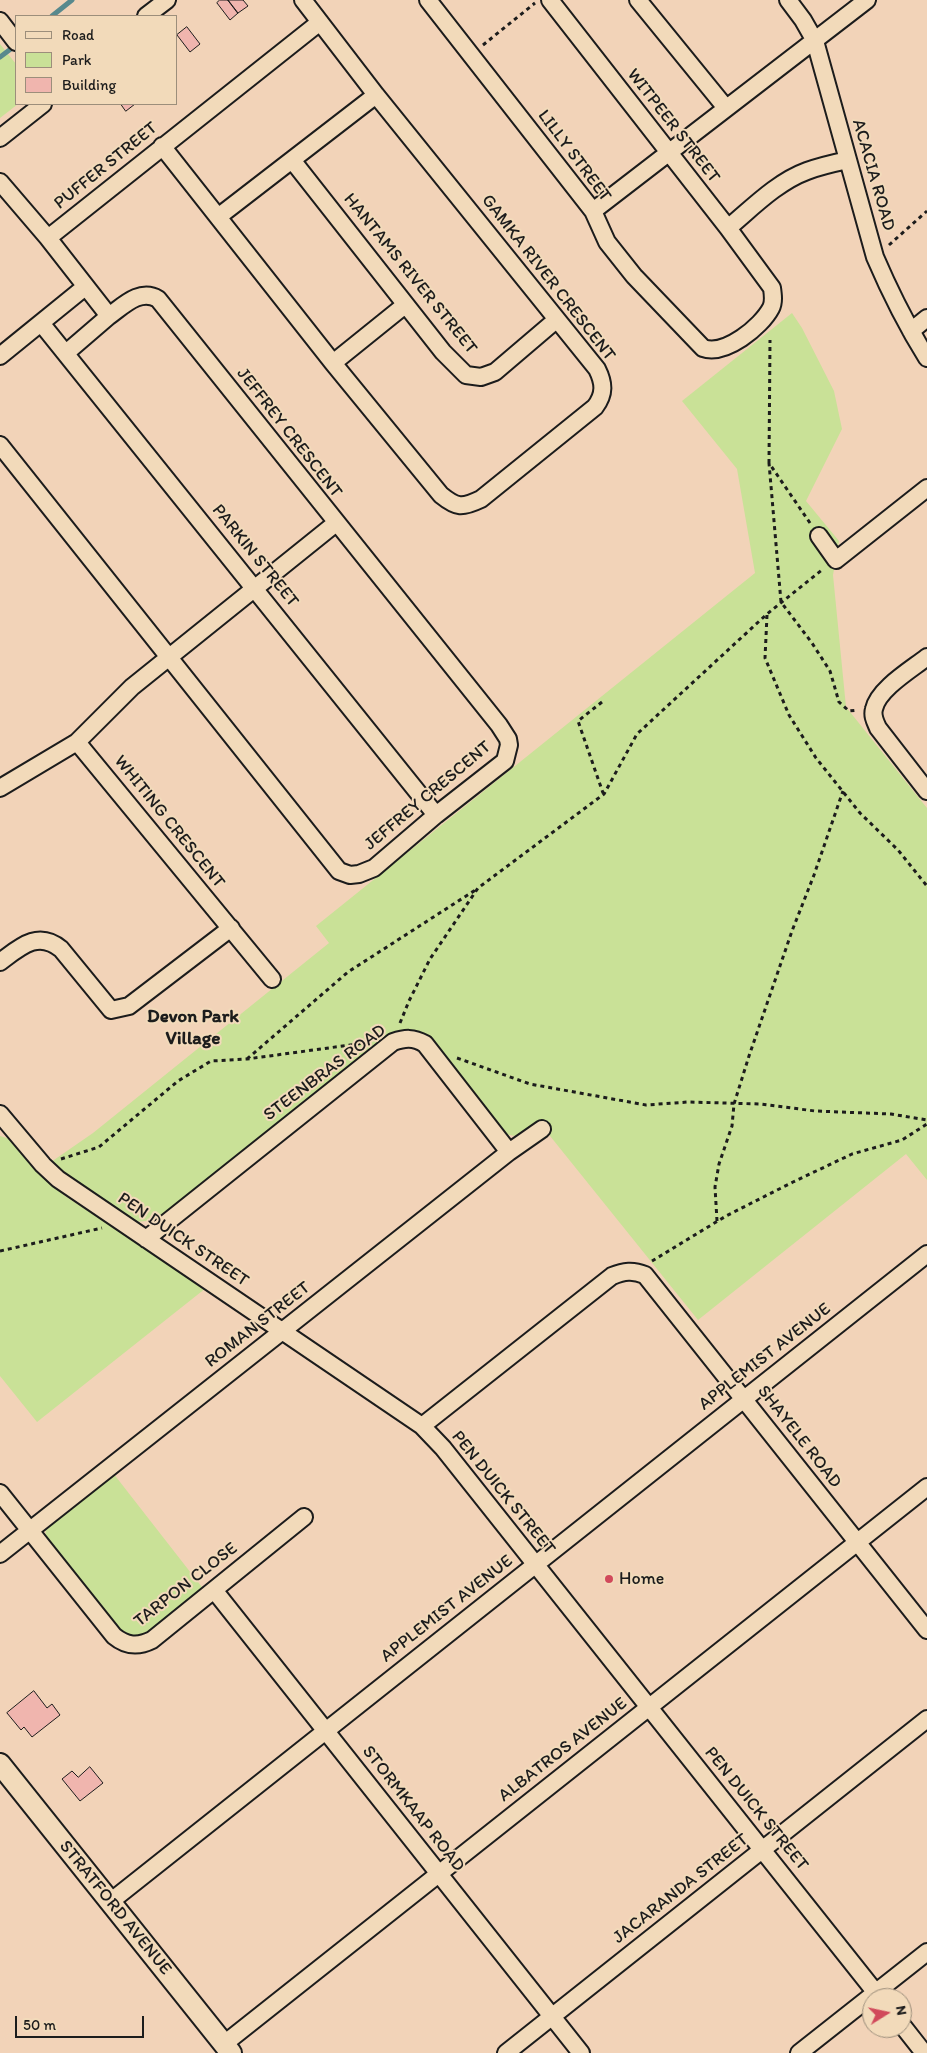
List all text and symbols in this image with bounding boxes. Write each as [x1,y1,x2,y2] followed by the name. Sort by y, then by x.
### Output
[15,15,178,105] legend
[62,26,94,44] text: Road
[62,51,92,69] text: Park
[622,65,724,187] street label: WITPEER STREET
[62,76,116,94] text: Building
[532,106,616,206] street label: LILLY STREET
[847,117,899,233] street label: ACACIA ROAD
[50,118,162,214] street label: PUFFER STREET
[338,189,482,359] street label: HANTAMS RIVER STREET
[476,190,620,366] street label: GAMKA RIVER CRESCENT
[231,364,347,502] street label: JEFFREY CRESCENT
[207,500,303,612] street label: PARKIN STREET
[360,737,496,855] street label: JEFFREY CRESCENT
[109,751,229,893] street label: WHITING CRESCENT
[147,1006,239,1050] district label: Devon Park Village
[260,1020,390,1126] street label: STEENBRAS ROAD
[113,1188,253,1292] street label: PEN DUICK STREET
[201,1277,315,1373] street label: ROMAN STREET
[695,1299,835,1415] street label: APPLEMIST AVENUE
[752,1381,846,1493] street label: SHAYELE ROAD
[446,1427,560,1559] street label: PEN DUICK STREET
[130,1538,242,1632] street label: TARPON CLOSE
[377,1551,517,1667] street label: APPLEMIST AVENUE
[619,1568,664,1590] place label: Home
[603,1573,615,1585] marker: Home
[494,1693,632,1807] street label: ALBATROS AVENUE
[357,1742,469,1876] street label: STORMKAAP ROAD
[699,1743,813,1875] street label: PEN DUICK STREET
[609,1829,753,1949] street label: JACARANDA STREET
[54,1836,176,1980] street label: STRATFORD AVENUE
[862,1988,912,2038] north arrow
[892,2004,910,2017] text: N
[18,2006,146,2038] scale bar
[23,2016,56,2034] text: 50 m

